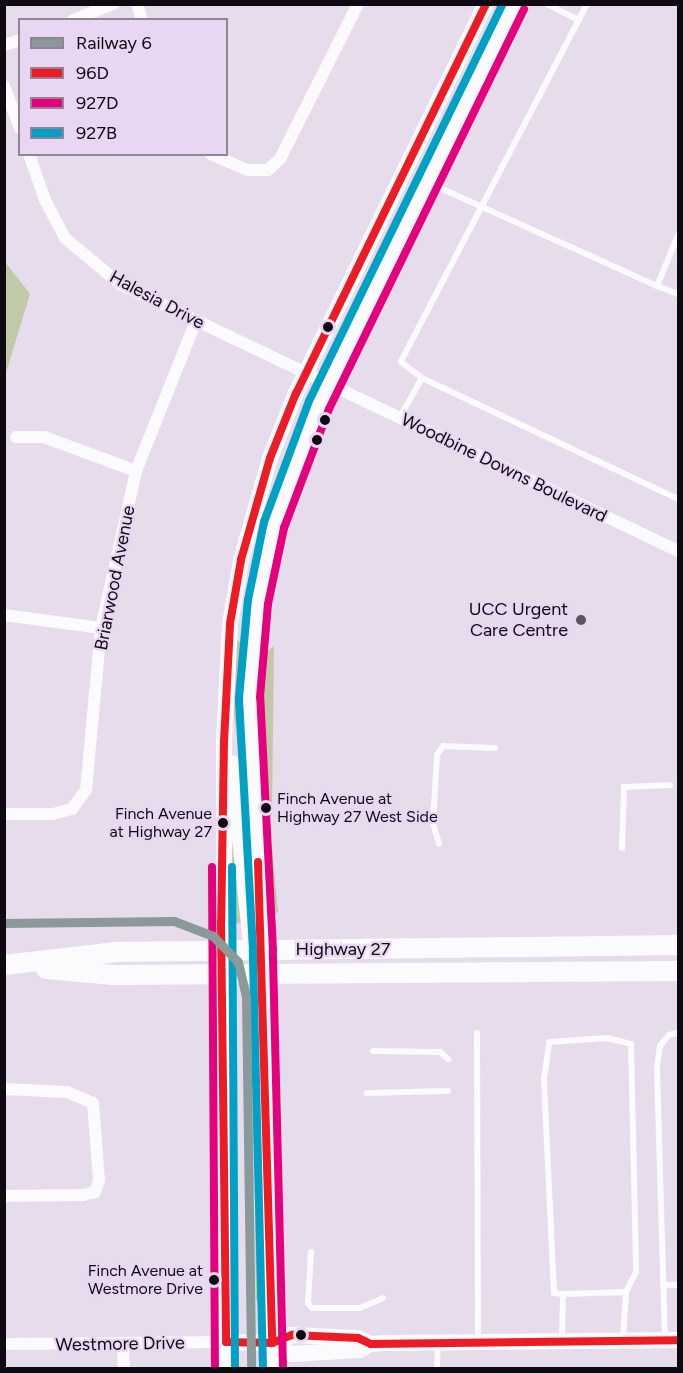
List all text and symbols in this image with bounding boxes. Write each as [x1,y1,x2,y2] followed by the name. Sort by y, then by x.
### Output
[18,18,228,156] legend
[76,32,152,54] text: Railway 6
[76,62,109,84] text: 96D
[76,92,118,114] text: 927D
[76,122,117,144] text: 927B
[106,266,208,334] street label: Halesia Drive
[322,321,334,333] unlabelled marker
[397,409,611,527] street label: Woodbine Downs Boulevard
[319,414,331,426] unlabelled marker
[311,434,323,446] unlabelled marker
[90,504,140,652] street label: Briarwood Avenue
[469,599,568,642] place label: UCC Urgent Care Centre
[572,611,590,629] marker: UCC Urgent Care Centre
[277,789,438,827] place label: Finch Avenue at Highway 27 West Side
[260,802,272,814] marker: Finch Avenue at Highway 27 West Side
[110,804,212,842] place label: Finch Avenue at Highway 27
[217,817,229,829] marker: Finch Avenue at Highway 27
[296,938,390,960] street label: Highway 27
[88,1261,203,1299] place label: Finch Avenue at Westmore Drive
[208,1274,220,1286] marker: Finch Avenue at Westmore Drive
[295,1329,307,1341] unlabelled marker
[55,1332,185,1356] street label: Westmore Drive

